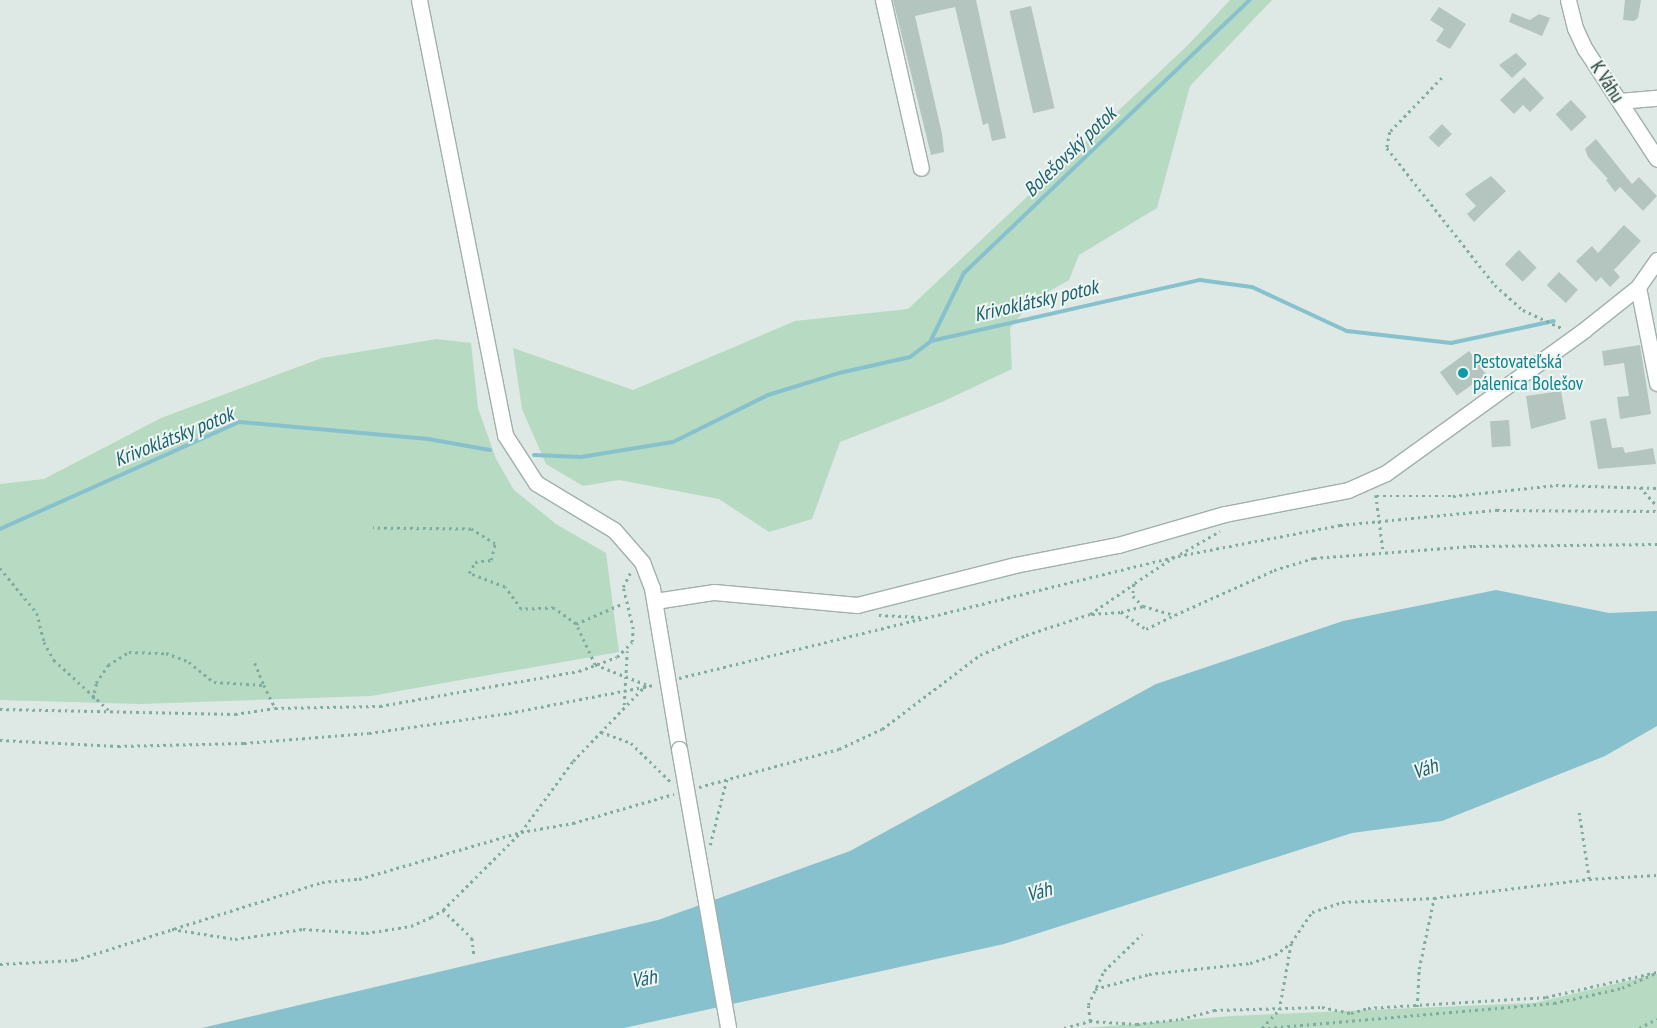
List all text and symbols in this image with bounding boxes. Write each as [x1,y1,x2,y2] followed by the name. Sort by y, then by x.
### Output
[1585,57,1629,107] street label: K Váhu
[1019,102,1121,202] water label: Bolešovský potok
[971,275,1101,327] water label: Krivoklátsky potok
[1473,351,1583,395] place label: Pestovateľská pálenica Bolešov
[1457,367,1469,379] marker: Pestovateľská pálenica Bolešov
[111,402,237,472] water label: Krivoklátsky potok
[1409,754,1441,784] water label: Váh
[1024,877,1054,907] water label: Váh
[629,965,659,993] water label: Váh

